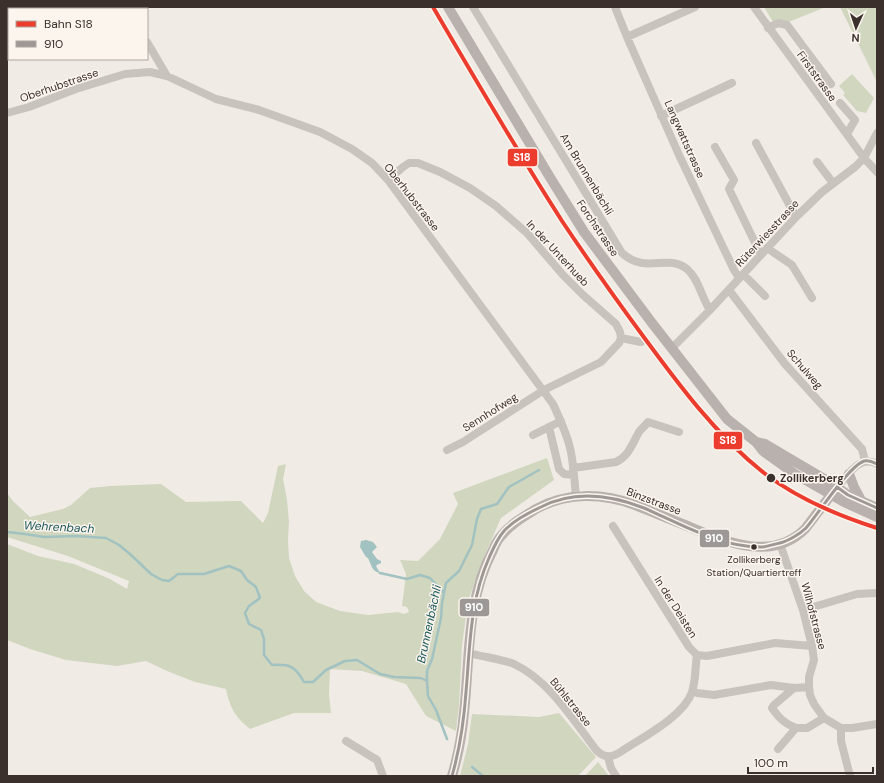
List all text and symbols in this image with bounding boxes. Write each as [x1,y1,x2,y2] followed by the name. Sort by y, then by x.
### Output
[8,8,148,60] legend
[836,8,876,48] north arrow
[44,16,93,32] text: Bahn S18
[851,31,860,45] text: N
[44,36,63,52] text: 910
[794,48,840,104] street label: Firststrasse
[18,65,100,105] street label: Oberhubstrasse
[662,98,708,180] street label: Langwattstrasse
[557,131,617,217] street label: Am Brunnenbächli
[507,148,538,167] line badge: S18
[513,150,531,164] text: S18
[381,160,443,234] street label: Oberhubstrasse
[732,196,802,270] street label: Rüterwiesstrasse
[574,197,622,259] street label: Forchstrasse
[524,217,592,289] street label: In der Unterhueb
[784,346,826,392] street label: Schulweg
[460,390,520,434] street label: Sennhofweg
[713,431,743,450] line badge: S18
[719,433,737,447] text: S18
[780,471,844,485] place label: Zollikerberg
[765,472,777,484] marker: Zollikerberg
[625,484,683,518] street label: Binzstrasse
[23,517,95,537] water label: Wehrenbach
[699,529,730,548] line badge: 910
[705,531,724,545] text: 910
[749,542,759,552] marker: Zollikerberg Station/Quartiertreff
[707,553,802,579] place label: Zollikerberg Station/Quartiertreff
[651,573,701,641] street label: In der Deisten
[798,581,830,651] street label: Wilhofstrasse
[413,582,445,665] water label: Brunnenbächli
[459,598,490,617] line badge: 910
[465,600,484,614] text: 910
[547,675,595,729] street label: Bühlstrasse
[748,749,873,775] scale bar
[754,755,788,771] text: 100 m

